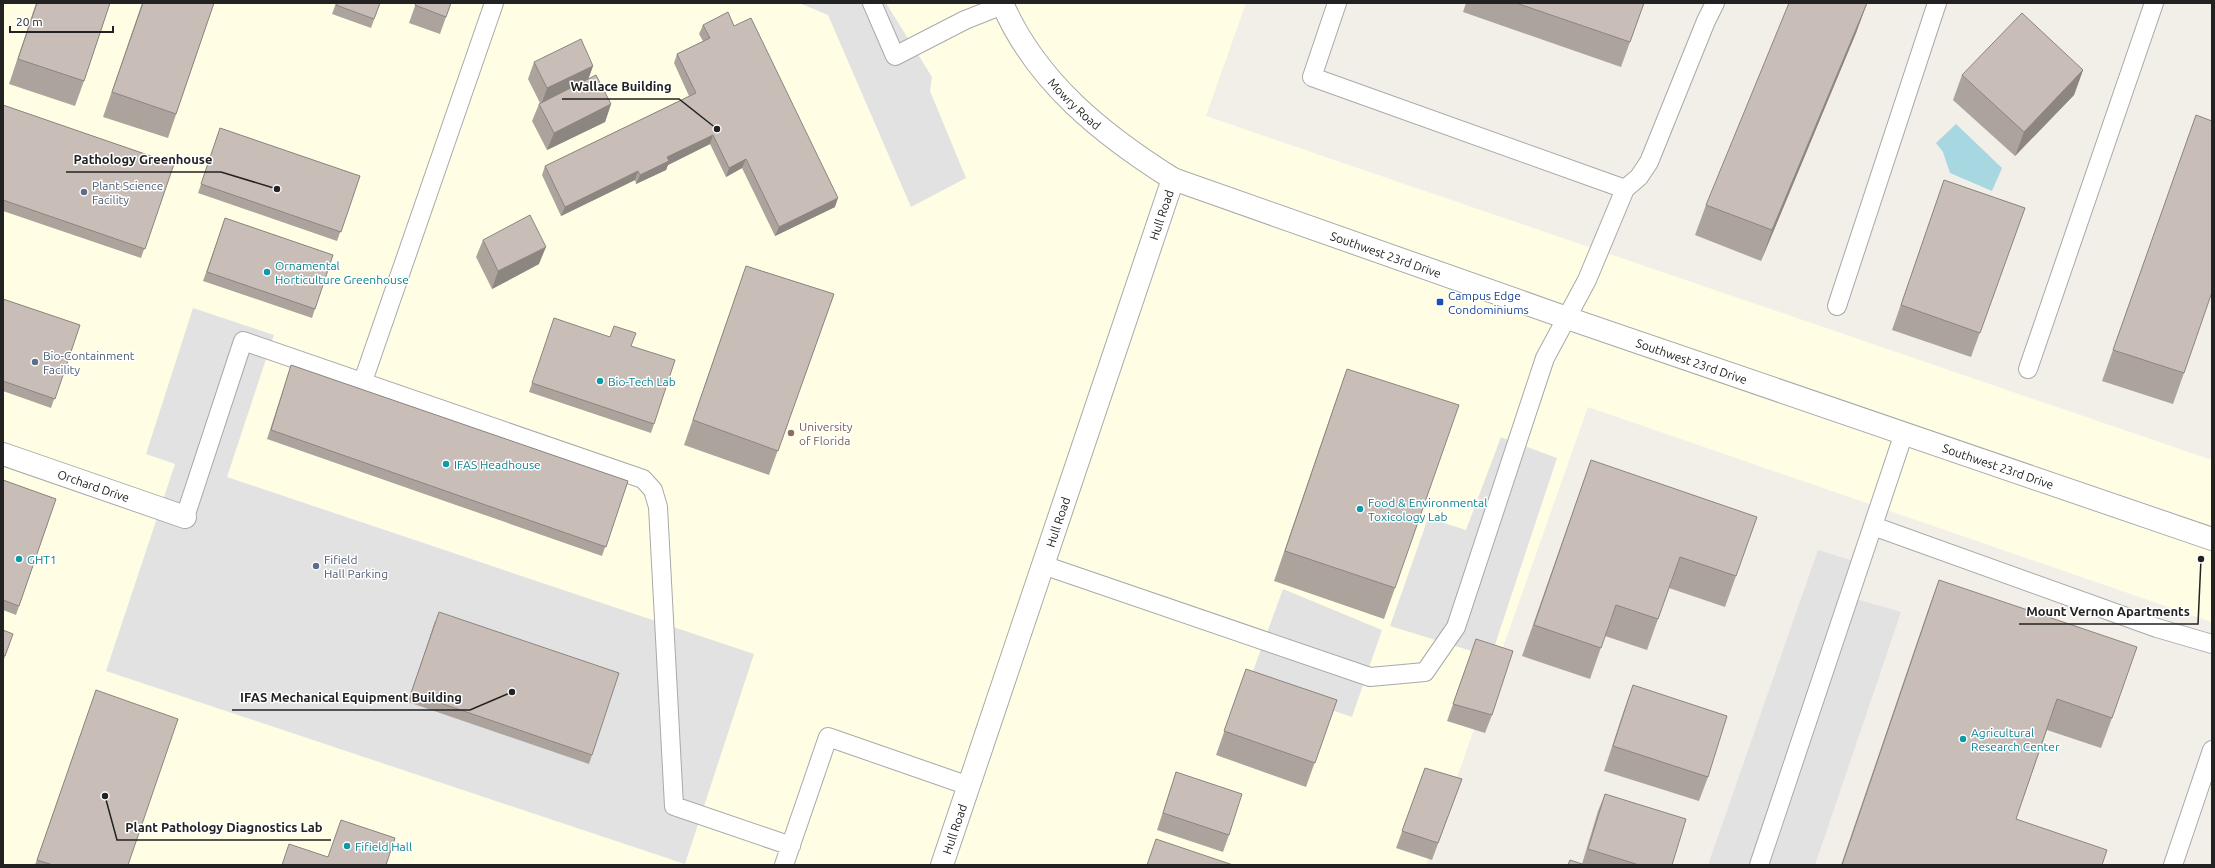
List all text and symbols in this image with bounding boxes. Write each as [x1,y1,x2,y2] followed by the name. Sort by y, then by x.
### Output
[10,8,113,34] scale bar
[16,15,43,28] text: 20 m
[562,74,679,99] callout: Wallace Building
[1046,75,1104,132] street label: Mowry Road
[570,79,672,93] text: Wallace Building
[66,147,221,172] callout: Pathology Greenhouse
[74,152,212,166] text: Pathology Greenhouse
[92,179,163,206] place label: Plant Science Facility
[79,187,89,197] marker: Plant Science Facility
[1146,188,1175,242] street label: Hull Road
[1329,229,1443,280] street label: Southwest 23rd Drive
[275,259,409,286] place label: Ornamental Horticulture Greenhouse
[262,267,272,277] marker: Ornamental Horticulture Greenhouse
[1448,289,1529,316] place label: Campus Edge Condominiums
[1435,297,1445,307] marker: Campus Edge Condominiums
[1635,336,1749,386] street label: Southwest 23rd Drive
[43,349,135,376] place label: Bio-Containment Facility
[30,357,40,367] marker: Bio-Containment Facility
[608,375,676,388] place label: Bio-Tech Lab
[595,376,605,386] marker: Bio-Tech Lab
[799,420,853,447] place label: University of Florida
[786,428,796,438] marker: University of Florida
[1941,441,2056,491] street label: Southwest 23rd Drive
[454,458,541,471] place label: IFAS Headhouse
[441,459,451,469] marker: IFAS Headhouse
[56,467,131,504] street label: Orchard Drive
[1043,495,1072,549] street label: Hull Road
[1368,496,1487,523] place label: Food & Environmental Toxicology Lab
[1355,504,1365,514] marker: Food & Environmental Toxicology Lab
[27,553,57,566] place label: GHT1
[324,553,388,580] place label: Fifield Hall Parking
[14,554,24,564] marker: GHT1
[311,561,321,571] marker: Fifield Hall Parking
[2019,599,2198,624] callout: Mount Vernon Apartments
[2026,604,2190,618] text: Mount Vernon Apartments
[232,685,470,710] callout: IFAS Mechanical Equipment Building
[240,690,462,704] text: IFAS Mechanical Equipment Building
[1971,726,2060,753] place label: Agricultural Research Center
[1958,734,1968,744] marker: Agricultural Research Center
[940,802,969,856] street label: Hull Road
[117,815,331,840] callout: Plant Pathology Diagnostics Lab
[125,820,323,834] text: Plant Pathology Diagnostics Lab
[355,840,412,853] place label: Fifield Hall
[342,841,352,851] marker: Fifield Hall

